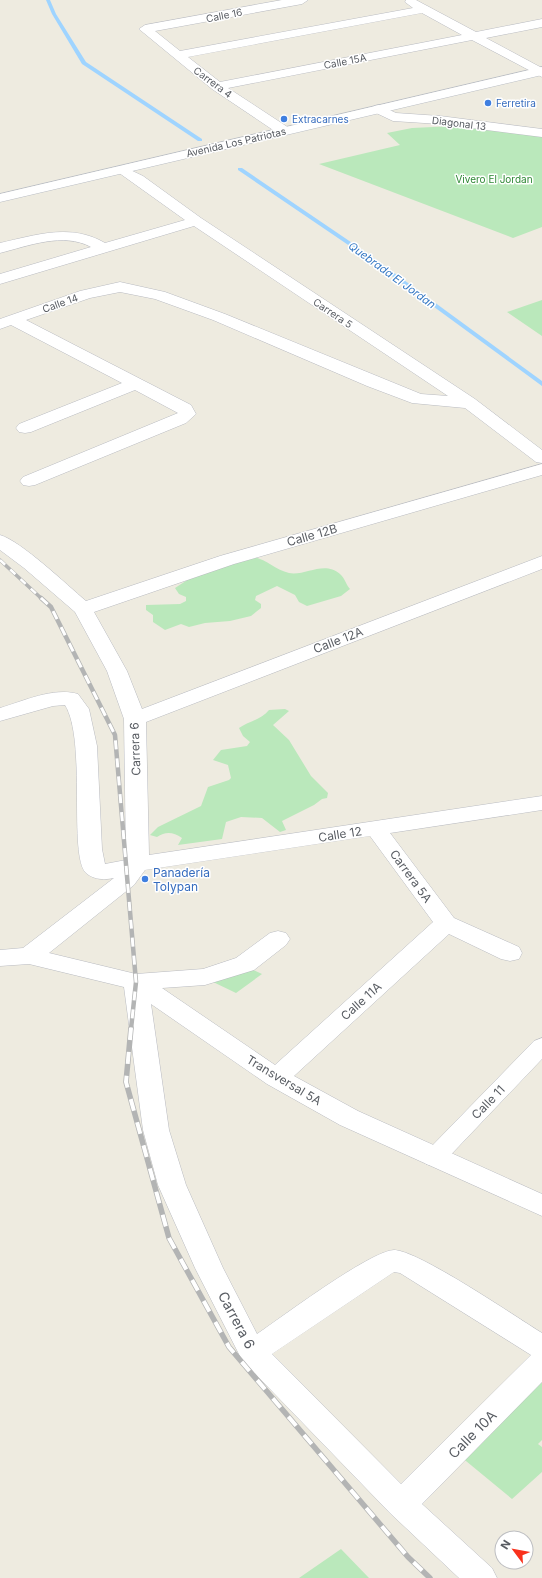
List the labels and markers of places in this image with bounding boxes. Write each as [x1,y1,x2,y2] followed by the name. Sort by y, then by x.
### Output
[496,97,536,109] place label: Ferretira
[483,98,493,108] marker: Ferretira
[292,113,349,125] place label: Extracarnes
[279,114,289,124] marker: Extracarnes
[153,865,210,894] place label: Panadería Tolypan
[140,874,150,884] marker: Panadería Tolypan

